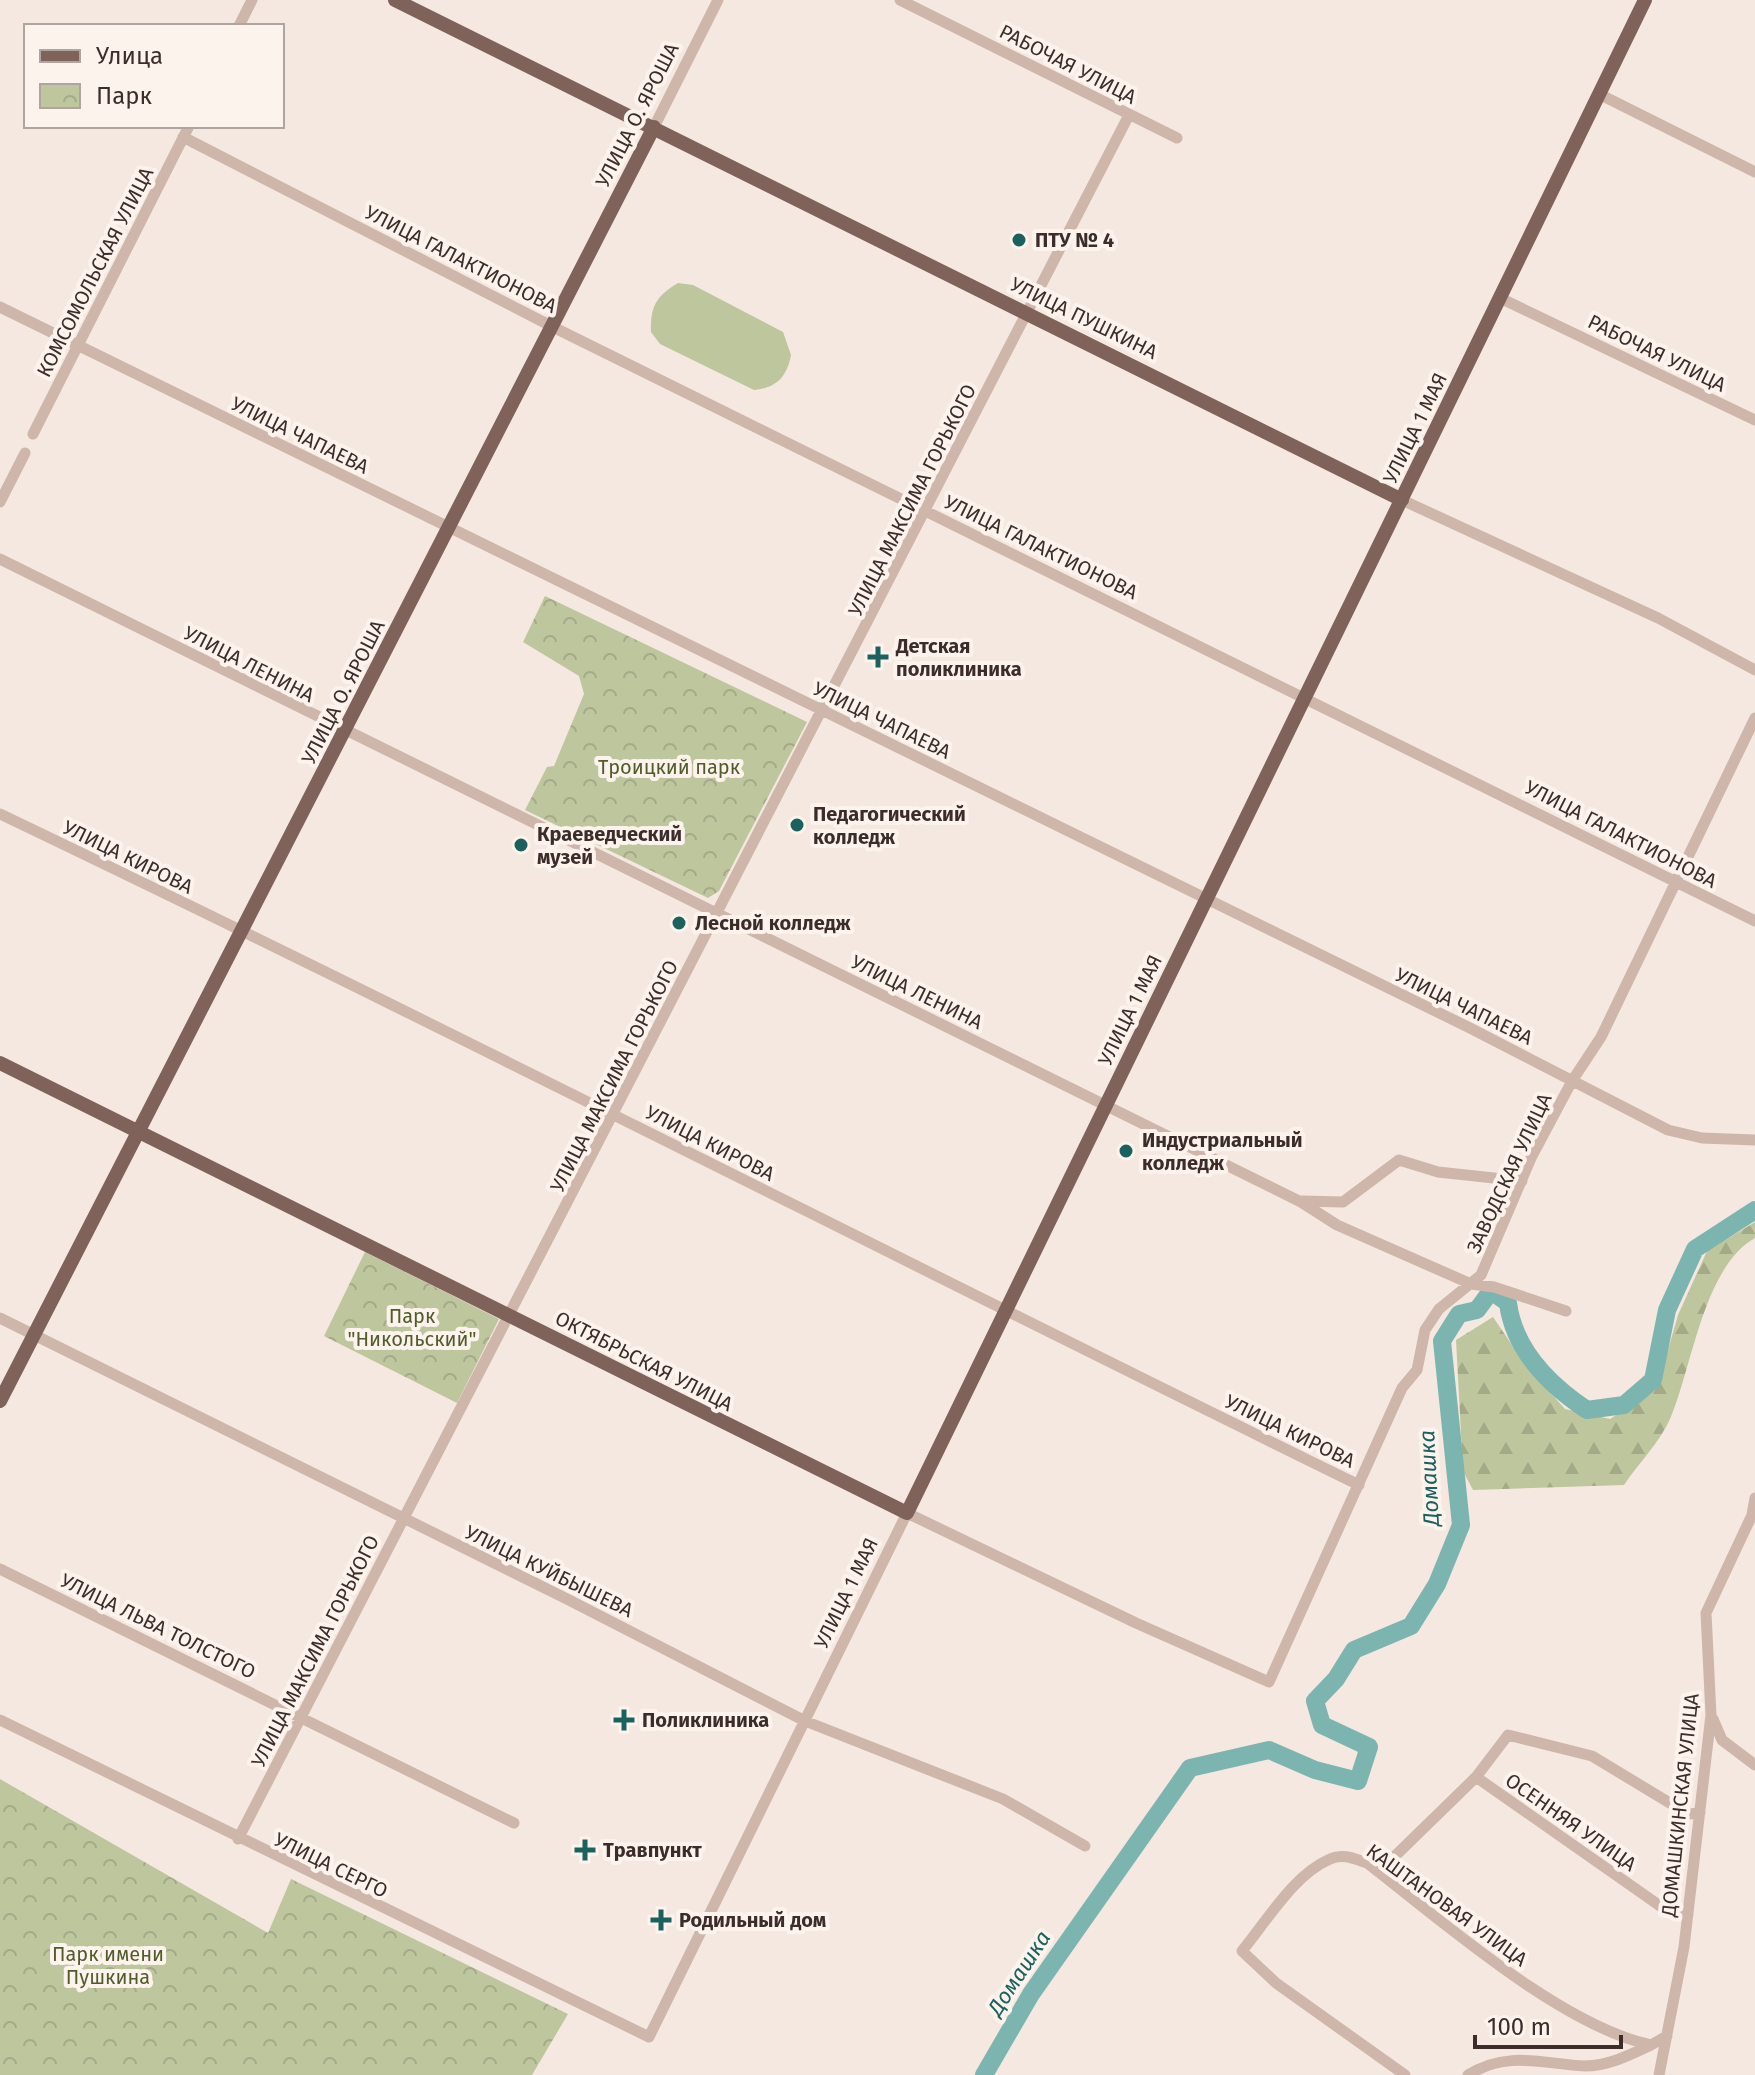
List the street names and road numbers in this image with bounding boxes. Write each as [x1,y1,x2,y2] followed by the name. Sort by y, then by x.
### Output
[996,19,1141,109] street label: РАБОЧАЯ УЛИЦА
[590,39,684,191] street label: УЛИЦА О. ЯРОША
[32,163,159,381] street label: КОМСОМОЛЬСКАЯ УЛИЦА
[361,200,561,318] street label: УЛИЦА ГАЛАКТИОНОВА
[1007,272,1162,364] street label: УЛИЦА ПУШКИНА
[1584,309,1730,397] street label: РАБОЧАЯ УЛИЦА
[1378,369,1452,487] street label: УЛИЦА 1 МАЯ
[843,380,981,620] street label: УЛИЦА МАКСИМА ГОРЬКОГО
[227,391,373,479] street label: УЛИЦА ЧАПАЕВА
[940,490,1142,605] street label: УЛИЦА ГАЛАКТИОНОВА
[296,616,390,768] street label: УЛИЦА О. ЯРОША
[180,621,319,707] street label: УЛИЦА ЛЕНИНА
[809,676,955,764] street label: УЛИЦА ЧАПАЕВА
[1521,775,1721,893] street label: УЛИЦА ГАЛАКТИОНОВА
[59,815,197,899] street label: УЛИЦА КИРОВА
[847,950,987,1034] street label: УЛИЦА ЛЕНИНА
[1093,951,1167,1069] street label: УЛИЦА 1 МАЯ
[545,956,683,1196] street label: УЛИЦА МАКСИМА ГОРЬКОГО
[1391,962,1537,1050] street label: УЛИЦА ЧАПАЕВА
[1461,1089,1557,1257] street label: ЗАВОДСКАЯ УЛИЦА
[641,1100,779,1186] street label: УЛИЦА КИРОВА
[551,1306,737,1416] street label: ОКТЯБРЬСКАЯ УЛИЦА
[1221,1389,1359,1473] street label: УЛИЦА КИРОВА
[461,1520,638,1622] street label: УЛИЦА КУЙБЫШЕВА
[246,1531,384,1771] street label: УЛИЦА МАКСИМА ГОРЬКОГО
[809,1534,883,1652] street label: УЛИЦА 1 МАЯ
[56,1568,260,1684] street label: УЛИЦА ЛЬВА ТОЛСТОГО
[1656,1692,1704,1919] street label: ДОМАШКИНСКАЯ УЛИЦА
[1501,1768,1642,1876] street label: ОСЕННЯЯ УЛИЦА
[270,1827,392,1903] street label: УЛИЦА СЕРГО
[1362,1839,1532,1972] street label: КАШТАНОВАЯ УЛИЦА

